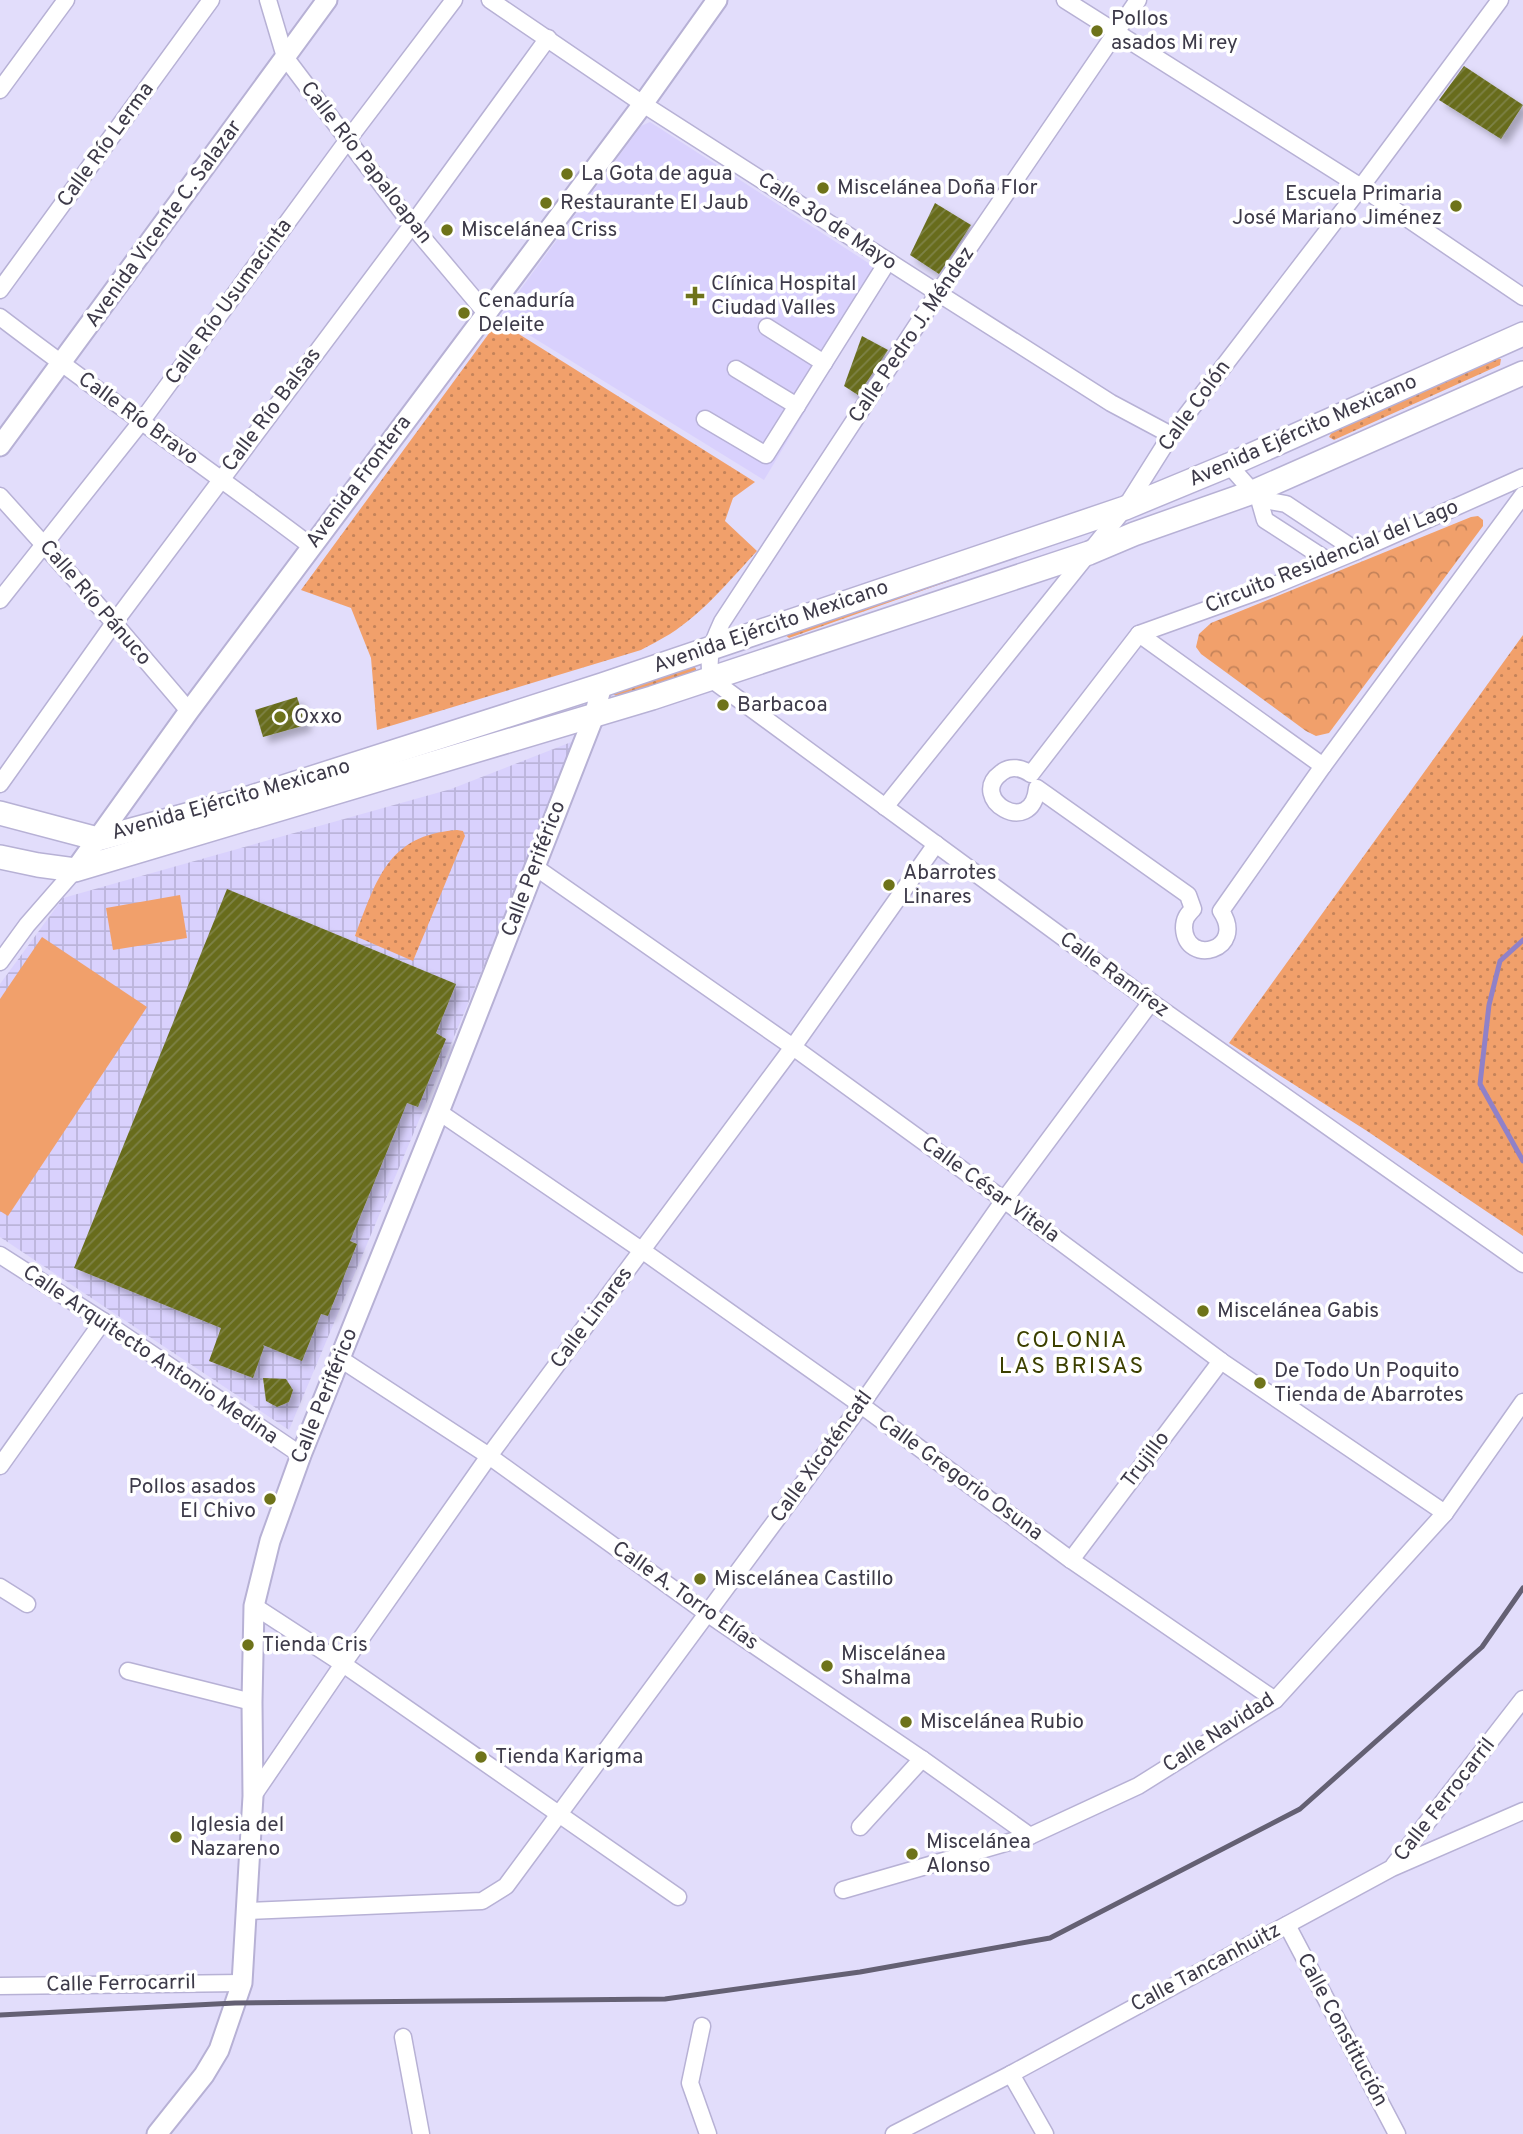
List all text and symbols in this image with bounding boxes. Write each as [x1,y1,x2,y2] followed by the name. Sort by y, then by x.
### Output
[1111,6,1238,57] place label: Pollos asados Mi rey
[1089,23,1105,39] marker: Pollos asados Mi rey
[294,76,438,250] street label: Calle Río Papaloapan
[52,77,160,213] street label: Calle Río Lerma
[80,115,248,333] street label: Avenida Vicente C. Salazar
[581,161,733,188] place label: La Gota de agua
[559,166,575,182] marker: La Gota de agua
[752,167,902,277] street label: Calle 30 de Mayo
[837,175,1038,202] place label: Miscelánea Doña Flor
[815,180,831,196] marker: Miscelánea Doña Flor
[1232,181,1442,232] place label: Escuela Primaria José Mariano Jiménez
[560,190,749,217] place label: Restaurante El Jaub
[538,195,554,211] marker: Restaurante El Jaub
[1448,198,1464,214] marker: Escuela Primaria José Mariano Jiménez
[160,214,298,390] street label: Calle Río Usumacinta
[461,217,617,244] place label: Miscelánea Criss
[439,222,455,238] marker: Miscelánea Criss
[843,242,981,428] street label: Calle Pedro J. Méndez
[711,271,856,322] place label: Clínica Hospital Ciudad Valles
[685,286,705,306] marker: Clínica Hospital Ciudad Valles
[478,288,575,339] place label: Cenaduría Deleite
[456,305,472,321] marker: Cenaduría Deleite
[216,342,328,478] street label: Calle Río Balsas
[1153,355,1237,457] street label: Calle Colón
[72,366,204,472] street label: Calle Río Bravo
[1185,368,1421,494] street label: Avenida Ejército Mexicano
[300,410,418,554] street label: Avenida Frontera
[1201,494,1463,620] street label: Circuito Residencial del Lago
[33,535,157,671] street label: Calle Río Pánuco
[650,574,892,680] street label: Avenida Ejército Mexicano
[737,692,828,719] place label: Barbacoa
[715,697,731,713] marker: Barbacoa
[294,704,342,731] place label: Oxxo
[272,709,288,725] marker: Oxxo
[109,753,353,847] street label: Avenida Ejército Mexicano
[496,797,572,941] street label: Calle Periférico
[903,860,997,911] place label: Abarrotes Linares
[881,877,897,893] marker: Abarrotes Linares
[1054,926,1174,1024] street label: Calle Ramírez
[915,1131,1065,1249] street label: Calle César Vitela
[17,1259,283,1451] street label: Calle Arquitecto Antonio Medina
[545,1262,639,1374] street label: Calle Linares
[1217,1298,1379,1325] place label: Miscelánea Gabis
[1195,1303,1211,1319] marker: Miscelánea Gabis
[286,1324,364,1468] street label: Calle Periférico
[999,1327,1145,1382] district label: COLONIA LAS BRISAS
[1274,1358,1464,1409] place label: De Todo Un Poquito Tienda de Abarrotes
[1252,1375,1268,1391] marker: De Todo Un Poquito Tienda de Abarrotes
[765,1386,879,1528] street label: Calle Xicoténcatl
[872,1409,1048,1547] street label: Calle Gregorio Osuna
[1116,1426,1176,1494] street label: Trujillo
[128,1474,256,1525] place label: Pollos asados El Chivo
[262,1491,278,1507] marker: Pollos asados El Chivo
[607,1535,763,1657] street label: Calle A. Torro Elías
[714,1566,894,1593] place label: Miscelánea Castillo
[692,1571,708,1587] marker: Miscelánea Castillo
[262,1632,368,1659] place label: Tienda Cris
[240,1637,256,1653] marker: Tienda Cris
[841,1641,946,1692] place label: Miscelánea Shalma
[819,1658,835,1674] marker: Miscelánea Shalma
[1158,1687,1280,1779] street label: Calle Navidad
[920,1709,1084,1736] place label: Miscelánea Rubio
[898,1714,914,1730] marker: Miscelánea Rubio
[1388,1733,1502,1867] street label: Calle Ferrocarril
[495,1744,643,1771] place label: Tienda Karigma
[473,1749,489,1765] marker: Tienda Karigma
[190,1812,284,1863] place label: Iglesia del Nazareno
[168,1829,184,1845] marker: Iglesia del Nazareno
[926,1829,1031,1880] place label: Miscelánea Alonso
[904,1846,920,1862] marker: Miscelánea Alonso
[1126,1917,1286,2019] street label: Calle Tancanhuitz
[1290,1949,1394,2111] street label: Calle Constitución
[46,1969,196,1999] street label: Calle Ferrocarril

